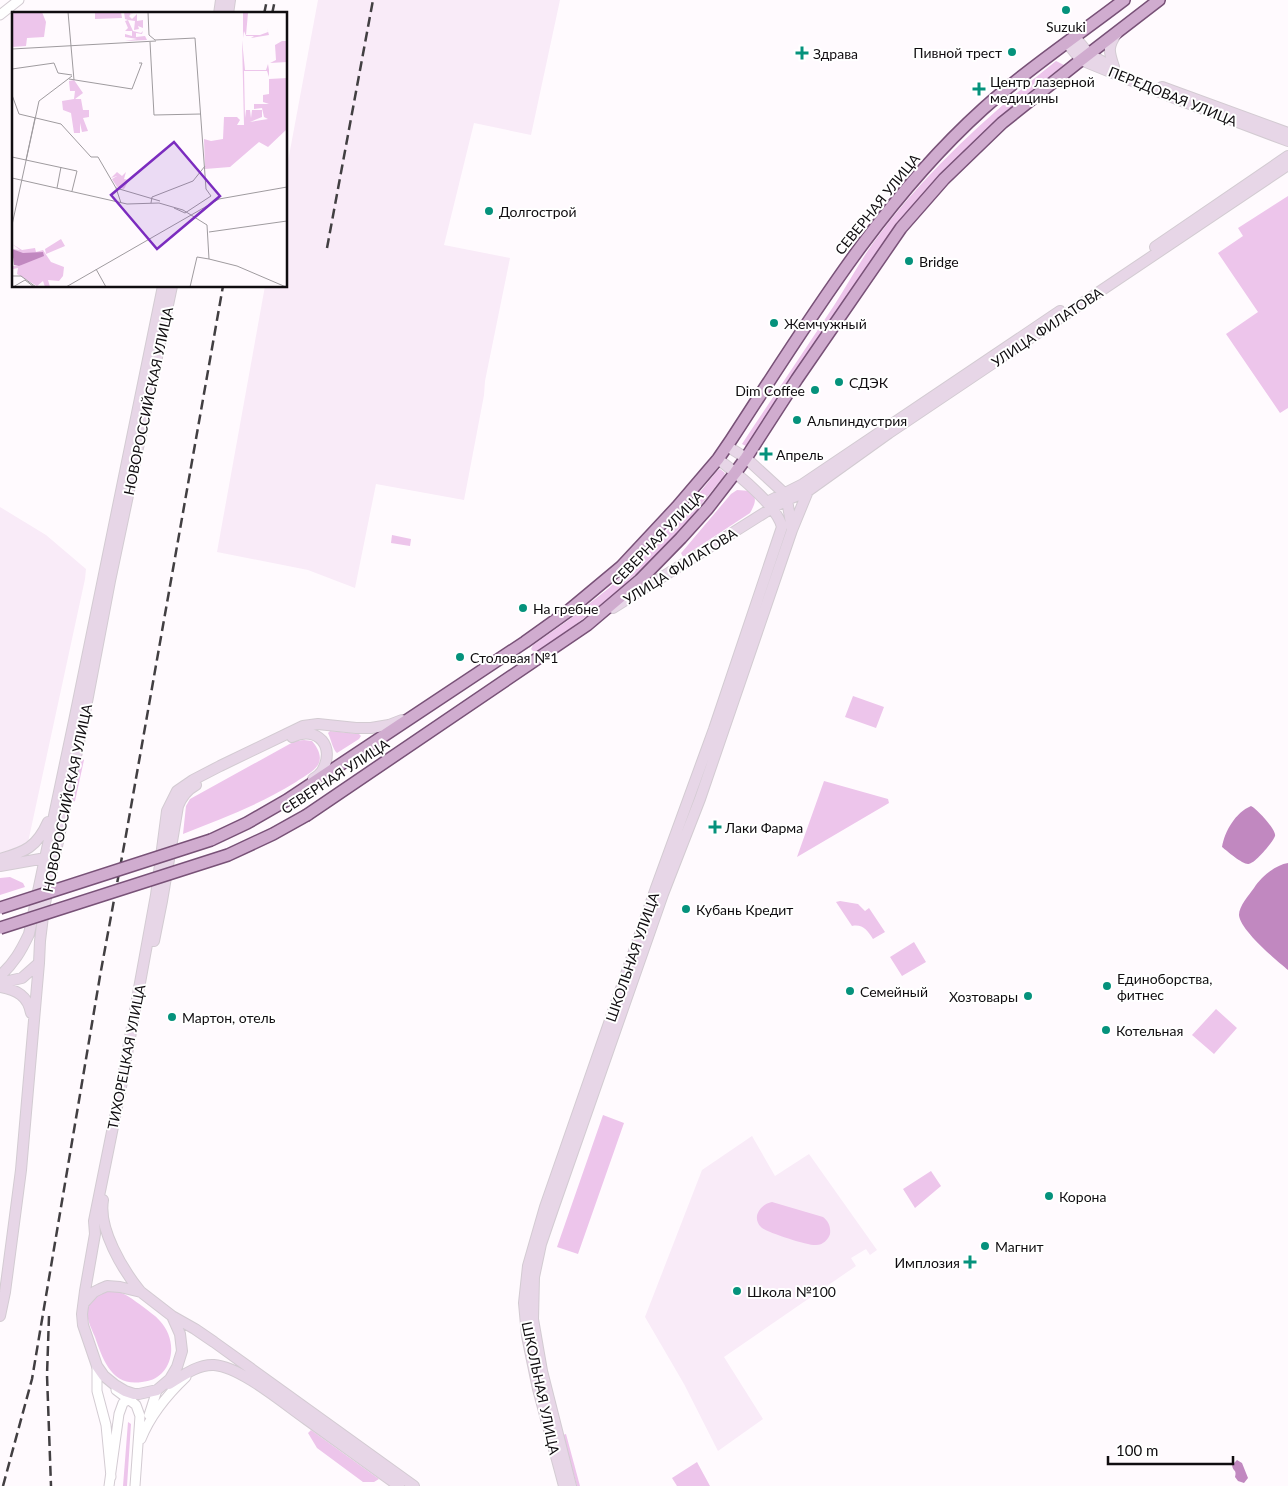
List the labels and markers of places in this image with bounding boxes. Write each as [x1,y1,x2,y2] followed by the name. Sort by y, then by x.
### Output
[1060,4,1072,16] marker: Suzuki
[1046,18,1086,35] place label: Suzuki
[913,44,1002,61] place label: Пивной трест
[813,45,858,62] place label: Здрава
[795,46,809,60] marker: Здрава
[1006,46,1018,58] marker: Пивной трест
[990,73,1095,106] place label: Центр лазерной медицины
[972,82,986,96] marker: Центр лазерной медицины
[499,203,576,220] place label: Долгострой
[483,205,495,217] marker: Долгострой
[919,253,959,270] place label: Bridge
[903,255,915,267] marker: Bridge
[784,315,867,332] place label: Жемчужный
[768,317,780,329] marker: Жемчужный
[849,374,889,391] place label: СДЭК
[833,376,845,388] marker: СДЭК
[735,382,805,399] place label: Dim Coffee
[809,384,821,396] marker: Dim Coffee
[807,412,907,429] place label: Альпиндустрия
[791,414,803,426] marker: Альпиндустрия
[776,446,824,463] place label: Апрель
[760,448,772,460] marker: Апрель
[533,600,599,617] place label: На гребне
[517,602,529,614] marker: На гребне
[470,649,558,666] place label: Столовая №1
[454,651,466,663] marker: Столовая №1
[724,819,803,836] place label: Лаки Фарма
[709,821,721,833] marker: Лаки Фарма
[696,901,793,918] place label: Кубань Кредит
[680,903,692,915] marker: Кубань Кредит
[1117,970,1212,1003] place label: Единоборства, фитнес
[1101,980,1113,992] marker: Единоборства, фитнес
[860,983,928,1000] place label: Семейный
[844,985,856,997] marker: Семейный
[949,988,1018,1005] place label: Хозтовары
[1022,990,1034,1002] marker: Хозтовары
[182,1009,276,1026] place label: Мартон, отель
[166,1011,178,1023] marker: Мартон, отель
[1116,1022,1183,1039] place label: Котельная
[1100,1024,1112,1036] marker: Котельная
[1059,1188,1106,1205] place label: Корона
[1043,1190,1055,1202] marker: Корона
[995,1238,1044,1255] place label: Магнит
[979,1240,991,1252] marker: Магнит
[894,1254,960,1271] place label: Имплозия
[964,1256,976,1268] marker: Имплозия
[747,1283,836,1300] place label: Школа №100
[731,1285,743,1297] marker: Школа №100

